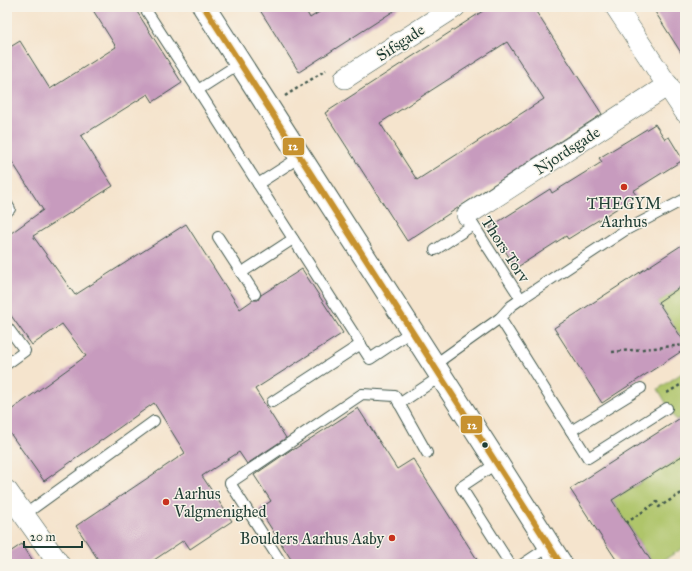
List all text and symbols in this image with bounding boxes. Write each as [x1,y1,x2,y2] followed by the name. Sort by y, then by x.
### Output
[373,20,429,66] street label: Sifsgade
[531,122,604,179] street label: Njordsgade
[282,137,305,156] line badge: 12
[288,140,298,153] text: 12
[619,182,629,192] marker: THEGYM Aarhus
[587,194,661,231] place label: THEGYM Aarhus
[477,213,535,287] street label: Thors Torv
[460,415,483,434] line badge: 12
[467,419,477,432] text: 12
[480,440,490,450] unlabelled marker
[173,484,267,522] place label: Aarhus Valgmenighed
[161,497,171,507] marker: Aarhus Valgmenighed
[24,523,82,549] scale bar
[240,529,384,548] place label: Boulders Aarhus Aaby
[30,530,56,544] text: 20 m
[387,533,397,543] marker: Boulders Aarhus Aaby

